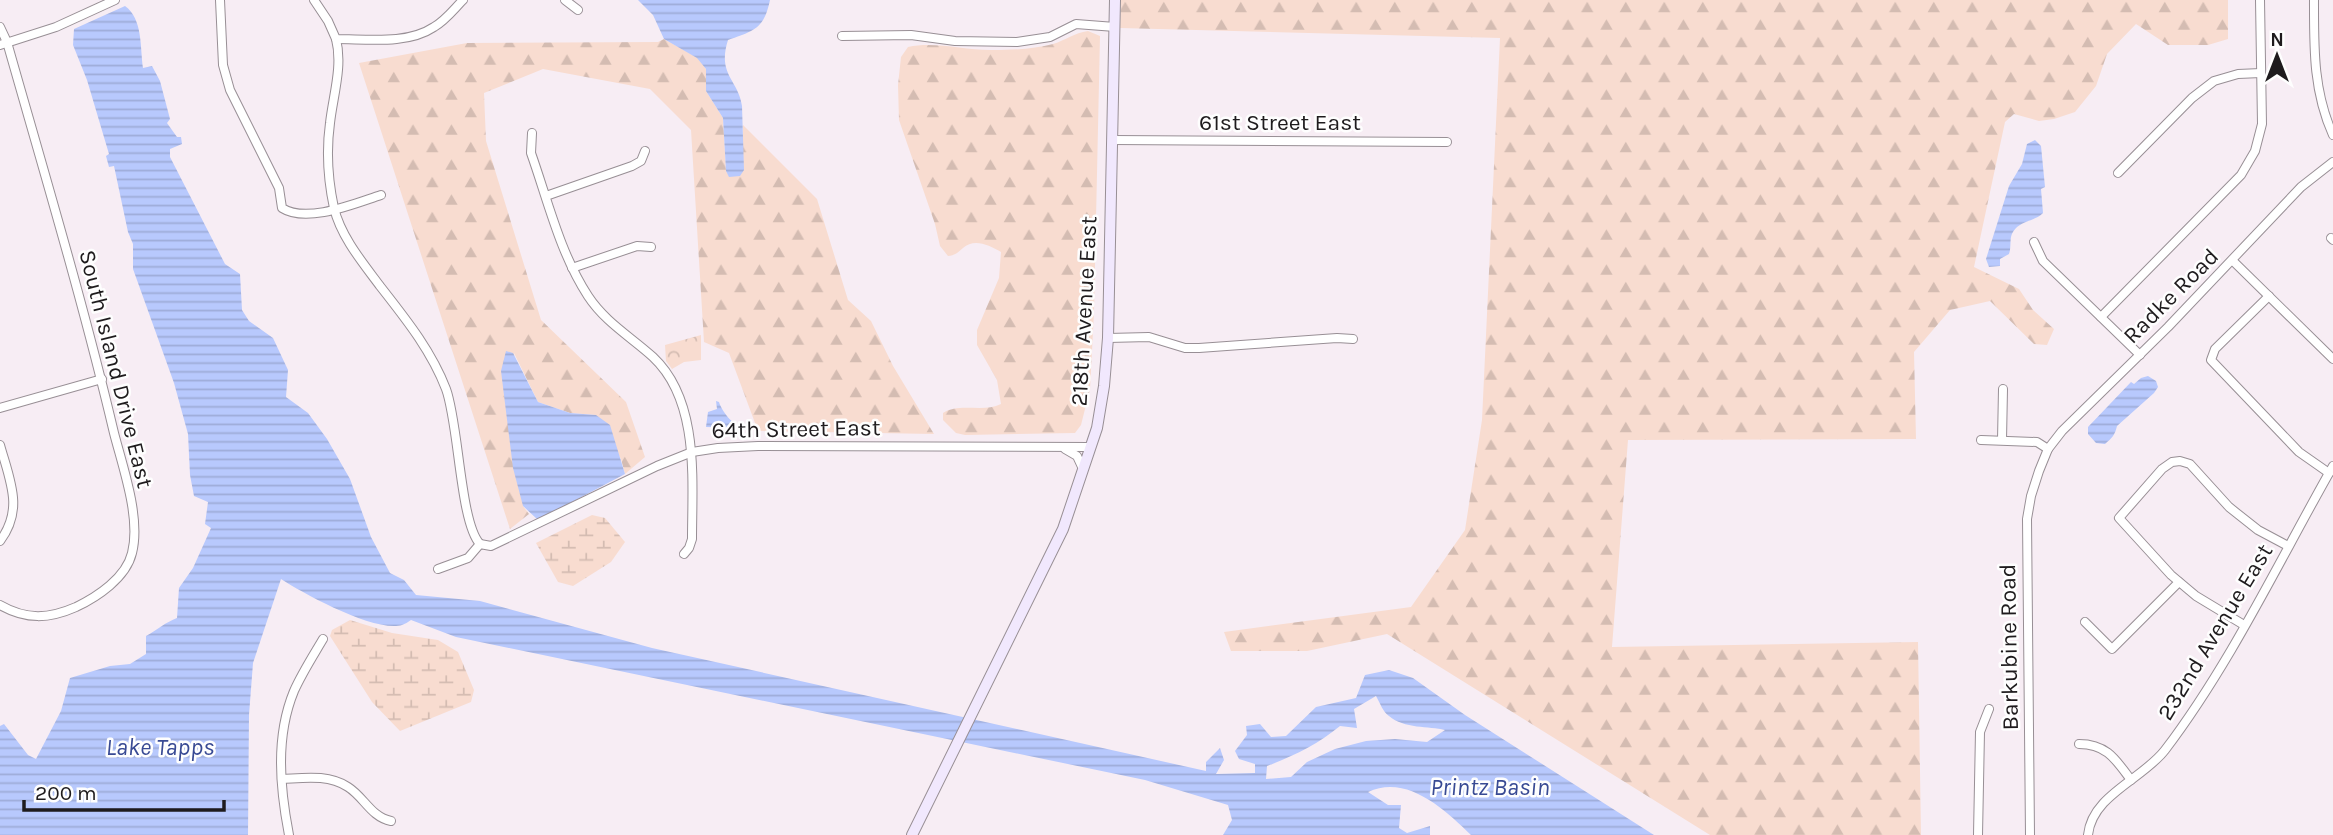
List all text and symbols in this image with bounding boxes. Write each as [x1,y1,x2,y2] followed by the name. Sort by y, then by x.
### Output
[2242,21,2312,91] north arrow
[2270,29,2284,51] text: N
[1199,109,1361,136] street label: 61st Street East
[1066,215,1102,407] street label: 218th Avenue East
[2118,243,2224,349] street label: Radke Road
[73,247,159,491] street label: South Island Drive East
[711,414,881,444] street label: 64th Street East
[2152,539,2278,725] street label: 232nd Avenue East
[1994,563,2024,731] street label: Barkubine Road
[106,733,214,761] water label: Lake Tapps
[24,768,224,812] scale bar
[1430,773,1550,801] water label: Printz Basin
[35,781,97,805] text: 200 m

